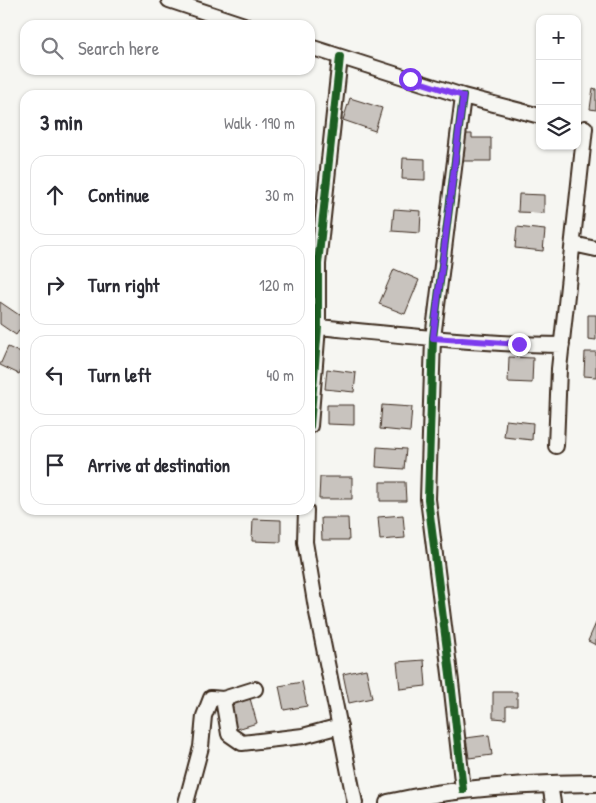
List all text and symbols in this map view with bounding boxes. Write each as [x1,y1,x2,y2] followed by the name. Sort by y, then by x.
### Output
[536,15,581,150] map controls
[536,15,581,60] button: +
[20,20,315,75] search box
[38,34,66,62] icon: search
[78,35,159,61] text: Search here
[536,60,581,105] button: −
[399,68,422,91] route start
[536,105,581,150] button: layers
[40,108,83,137] text: 3 min
[224,112,295,134] text: Walk · 190 m
[41,181,69,209] icon: ahead
[88,182,149,208] text: Continue
[265,184,294,206] text: 30 m
[41,271,69,299] icon: right
[88,272,159,298] text: Turn right
[259,274,294,296] text: 120 m
[508,333,531,356] route end
[41,361,69,389] icon: left
[88,362,151,388] text: Turn left
[266,364,294,386] text: 40 m
[41,451,69,479] icon: arrive
[88,452,230,478] text: Arrive at destination

